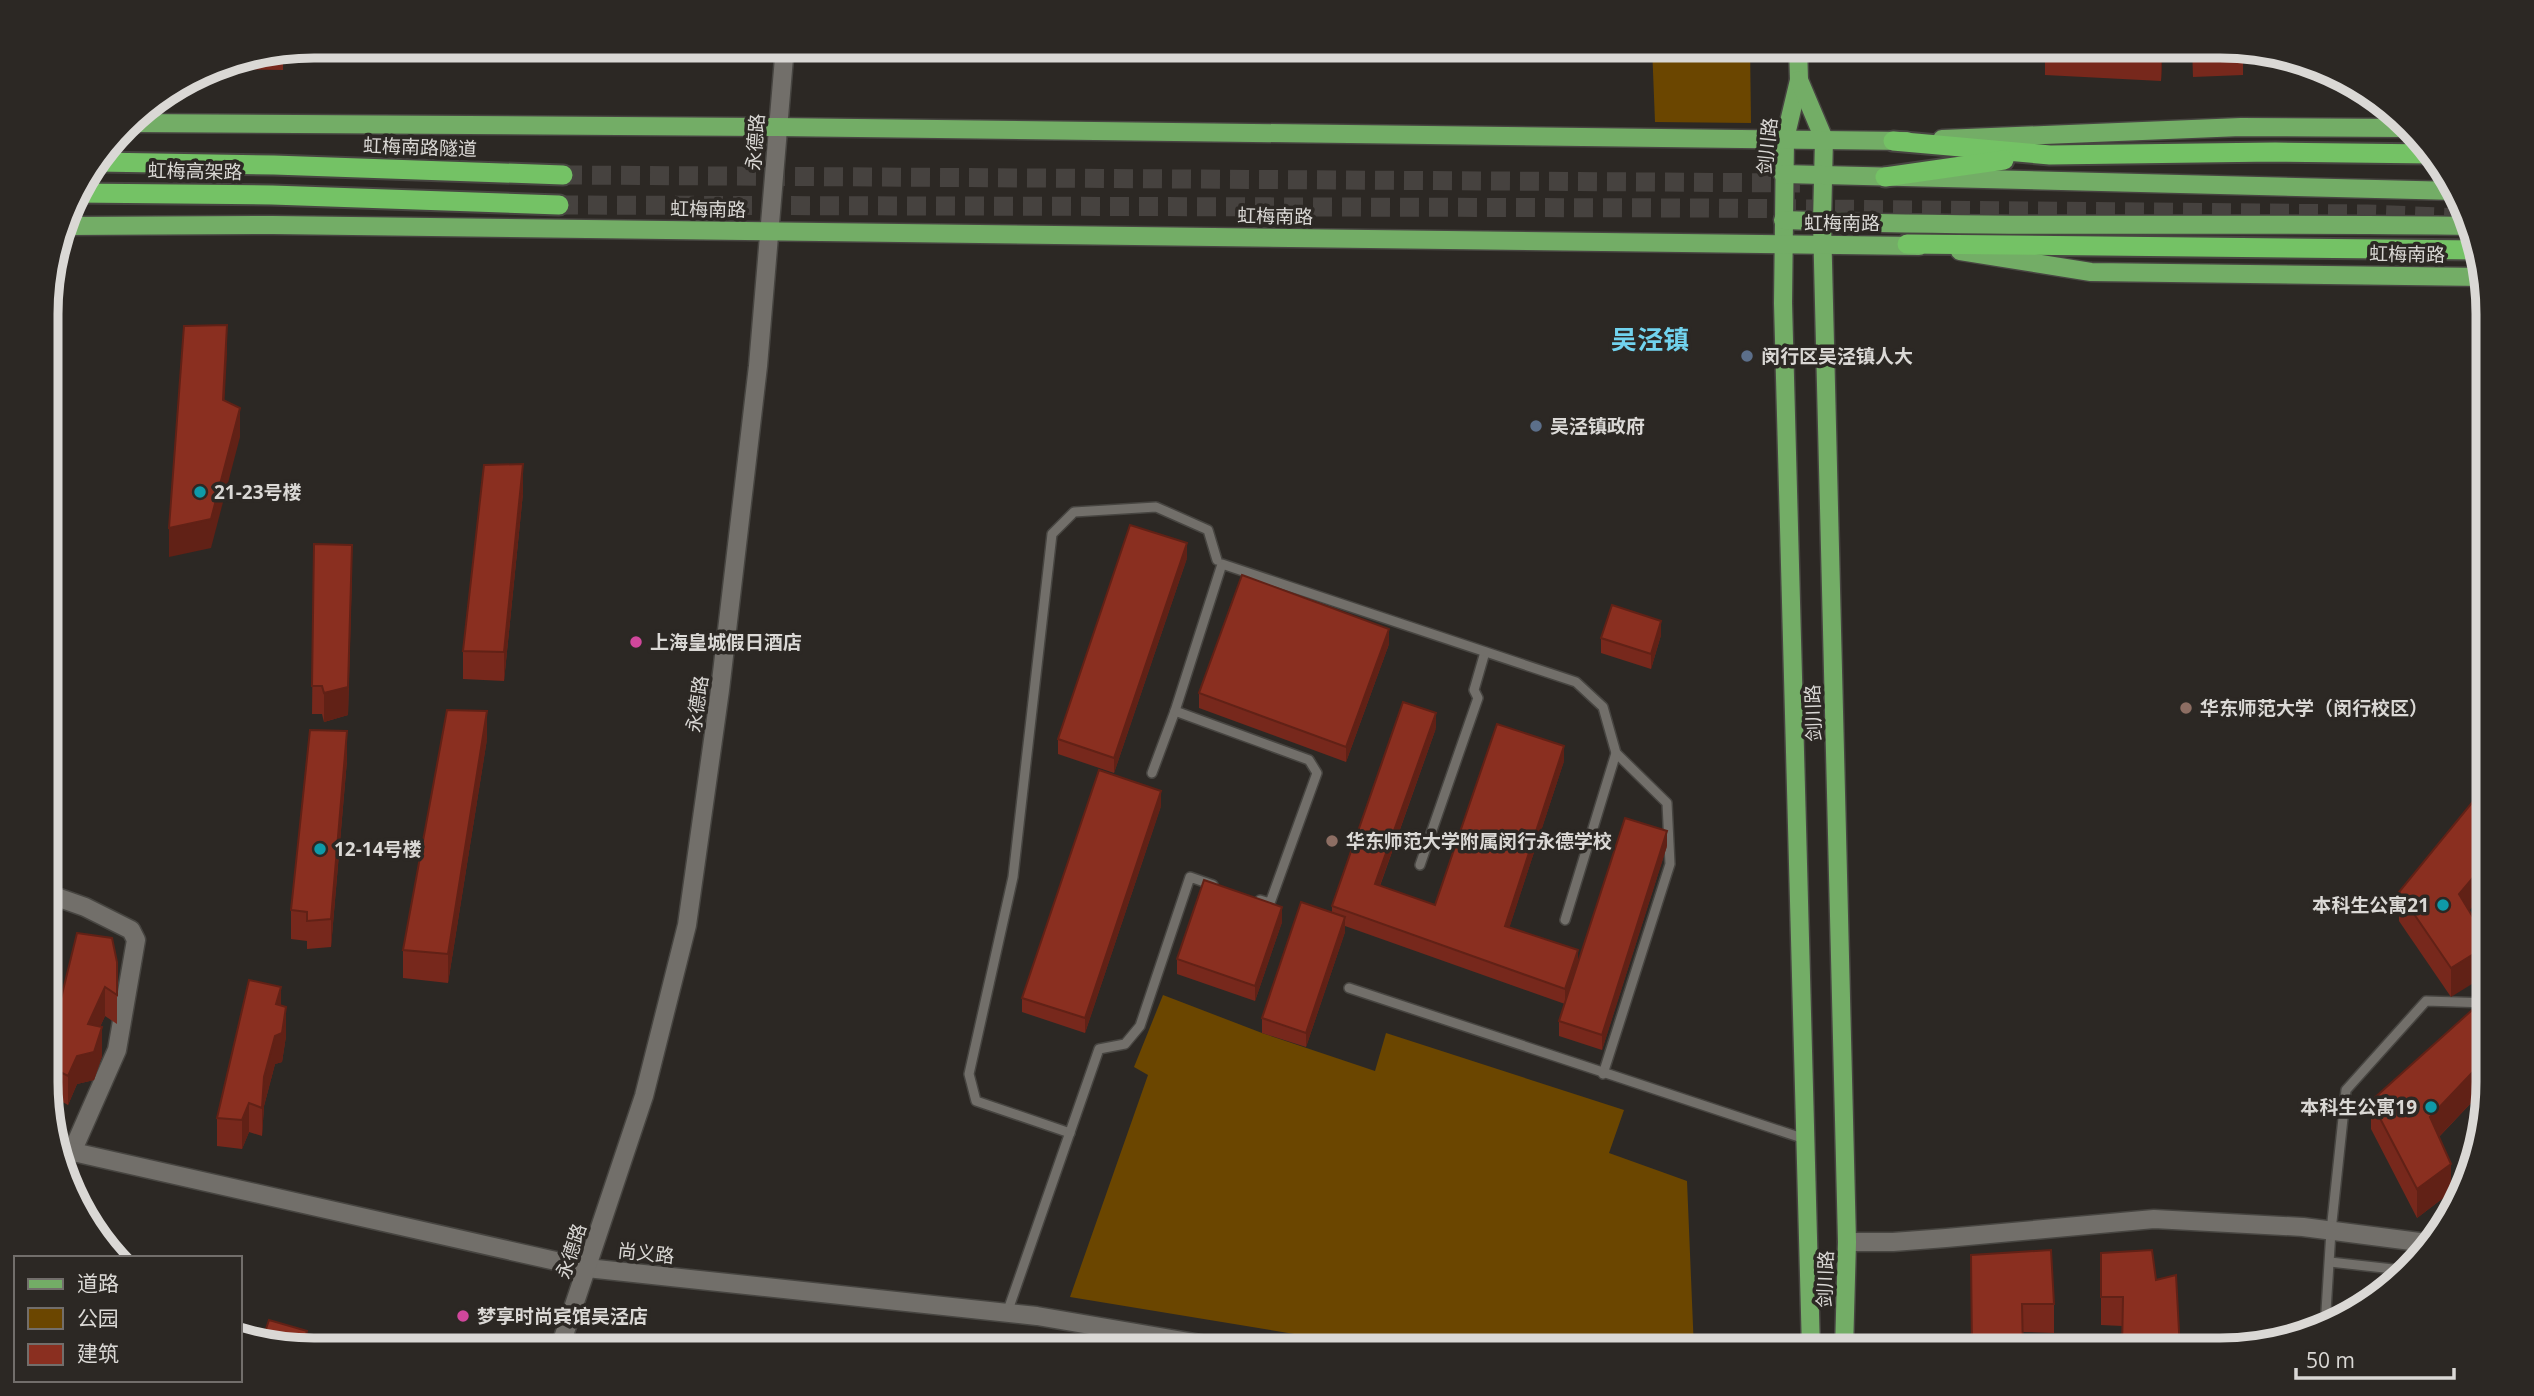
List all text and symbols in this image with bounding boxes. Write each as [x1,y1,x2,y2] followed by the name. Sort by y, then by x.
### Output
[740,113,770,171] street label: 永德路
[1751,116,1783,176] street label: 剑川路
[363,132,477,162] street label: 虹梅南路隧道
[147,157,243,185] street label: 虹梅高架路
[670,195,746,223] street label: 虹梅南路
[1237,202,1313,230] street label: 虹梅南路
[1804,210,1880,236] street label: 虹梅南路
[2369,240,2445,268] street label: 虹梅南路
[1611,321,1689,357] district label: 吴泾镇
[1761,343,1913,369] place label: 闵行区吴泾镇人大
[1739,348,1755,364] marker: 闵行区吴泾镇人大
[1550,413,1645,439] place label: 吴泾镇政府
[1528,418,1544,434] marker: 吴泾镇政府
[214,479,302,505] place label: 21-23号楼
[192,484,208,500] marker: 21-23号楼
[650,629,802,655] place label: 上海皇城假日酒店
[628,634,644,650] marker: 上海皇城假日酒店
[680,674,714,734] street label: 永德路
[1799,684,1827,742] street label: 剑川路
[2200,695,2428,721] place label: 华东师范大学（闵行校区）
[2178,700,2194,716] marker: 华东师范大学（闵行校区）
[1346,828,1612,854] place label: 华东师范大学附属闵行永德学校
[1324,833,1340,849] marker: 华东师范大学附属闵行永德学校
[334,836,422,862] place label: 12-14号楼
[312,841,328,857] marker: 12-14号楼
[2312,892,2429,918] place label: 本科生公寓21
[2435,897,2451,913] marker: 本科生公寓21
[2300,1094,2417,1120] place label: 本科生公寓19
[2423,1099,2439,1115] marker: 本科生公寓19
[550,1220,592,1282] street label: 永德路
[616,1237,676,1269] street label: 尚义路
[1811,1250,1839,1308] street label: 剑川路
[14,1256,242,1382] legend
[77,1269,119,1297] text: 道路
[477,1303,648,1329] place label: 梦享时尚宾馆吴泾店
[77,1304,119,1332] text: 公园
[455,1308,471,1324] marker: 梦享时尚宾馆吴泾店
[2296,1336,2454,1380] scale bar
[77,1339,119,1367] text: 建筑
[2306,1346,2355,1374] text: 50 m

